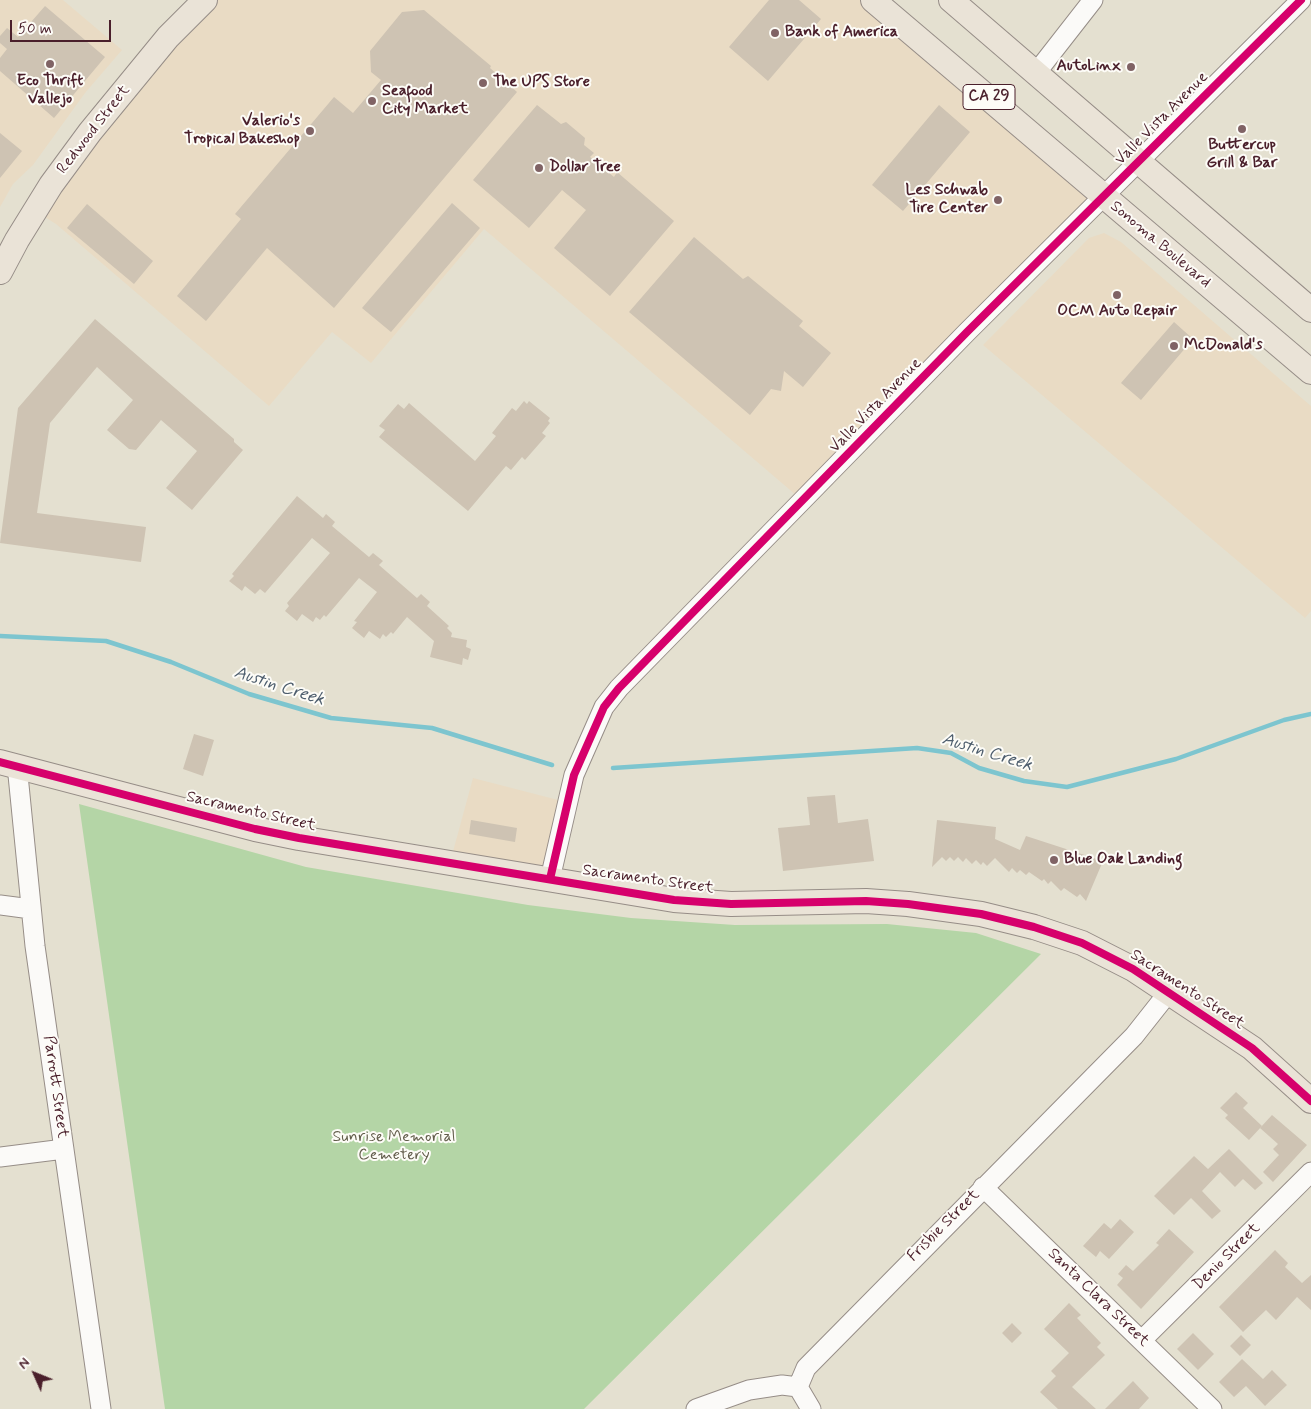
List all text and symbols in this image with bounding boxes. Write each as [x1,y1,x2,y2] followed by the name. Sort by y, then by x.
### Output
[12,10,114,42] scale bar
[18,19,52,39] text: 50 m
[785,23,898,43] place label: Bank of America
[769,27,781,39] marker: Bank of America
[1057,57,1121,77] place label: AutoLinx
[44,58,56,70] marker: Eco Thrift Vallejo
[1125,61,1137,73] marker: AutoLinx
[1111,68,1213,170] street label: Valle Vista Avenue
[17,72,83,110] place label: Eco Thrift Vallejo
[493,73,590,93] place label: The UPS Store
[477,77,489,89] marker: The UPS Store
[53,82,135,178] street label: Redwood Street
[382,82,468,120] place label: Seafood City Market
[963,84,1015,110] road number: CA 29
[366,95,378,107] marker: Seafood City Market
[184,112,300,150] place label: Valerio's Tropical Bakeshop
[1236,123,1248,135] marker: Buttercup Grill & Bar
[304,125,316,137] marker: Valerio's Tropical Bakeshop
[1207,136,1277,174] place label: Buttercup Grill & Bar
[549,158,621,178] place label: Dollar Tree
[533,162,545,174] marker: Dollar Tree
[906,181,988,219] place label: Les Schwab Tire Center
[992,194,1004,206] marker: Les Schwab Tire Center
[1106,197,1214,293] street label: Sonoma Boulevard
[1111,289,1123,301] marker: OCM Auto Repair
[1057,302,1177,322] place label: OCM Auto Repair
[1184,336,1263,356] place label: McDonald's
[1168,340,1180,352] marker: McDonald's
[826,355,926,457] street label: Valle Vista Avenue
[231,662,327,712] water label: Austin Creek
[939,729,1035,777] water label: Austin Creek
[184,788,318,836] street label: Sacramento Street
[1064,850,1183,870] place label: Blue Oak Landing
[1048,854,1060,866] marker: Blue Oak Landing
[581,861,715,899] street label: Sacramento Street
[1126,946,1248,1034] street label: Sacramento Street
[38,1035,72,1139] street label: Parrott Street
[332,1128,456,1166] park label: Sunrise Memorial Cemetery
[904,1186,984,1266] street label: Frisbie Street
[1189,1219,1265,1295] street label: Denio Street
[1043,1245,1153,1351] street label: Santa Clara Street
[10,1349,60,1399] north arrow
[14,1354,34,1373] text: N

